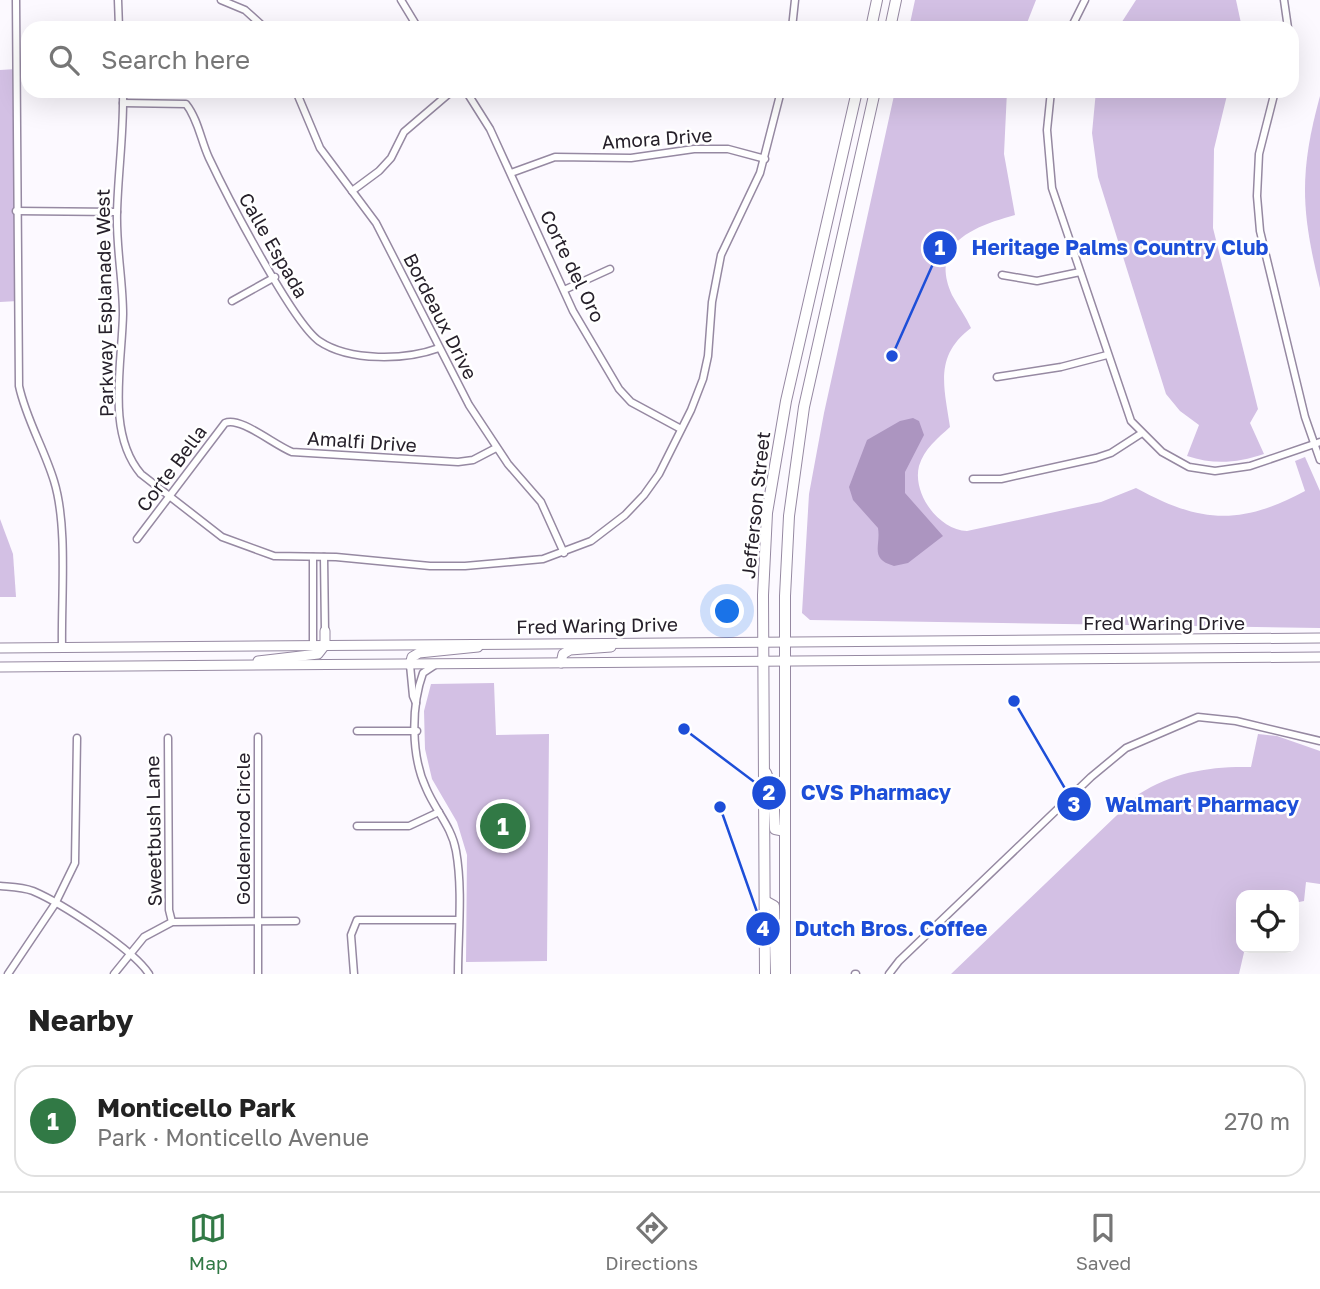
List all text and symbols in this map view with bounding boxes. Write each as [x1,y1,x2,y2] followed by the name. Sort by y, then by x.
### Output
[21,21,1299,98] search box
[45,41,83,79] icon: search
[101,44,250,75] text: Search here
[601,123,713,153] street label: Amora Drive
[235,188,313,302] street label: Calle Espada
[91,189,117,417] street label: Parkway Esplanade West
[536,206,610,326] street label: Corte del Oro
[923,227,1282,269] callout: Heritage Palms Country Club
[935,234,946,260] text: 1
[972,234,1268,260] text: Heritage Palms Country Club
[399,249,483,383] street label: Bordeaux Drive
[131,420,211,516] street label: Corte Bella
[306,426,418,456] street label: Amalfi Drive
[736,430,774,580] street label: Jefferson Street
[710,594,744,628] your location
[1083,611,1245,634] street label: Fred Waring Drive
[516,612,678,638] street label: Fred Waring Drive
[231,753,254,905] street label: Goldenrod Circle
[140,755,166,907] street label: Sweetbush Lane
[752,772,965,814] callout: CVS Pharmacy
[763,779,776,805] text: 2
[801,779,952,805] text: CVS Pharmacy
[1056,783,1313,825] callout: Walmart Pharmacy
[1068,791,1080,817] text: 3
[1105,791,1299,817] text: Walmart Pharmacy
[480,800,526,852] pin: 1
[1236,890,1299,953] map controls
[1236,890,1299,953] button: locate
[746,908,1001,950] callout: Dutch Bros. Coffee
[756,915,770,941] text: 4
[795,915,987,941] text: Dutch Bros. Coffee
[28,1002,133,1038] text: Nearby
[97,1092,296,1123] text: Monticello Park
[47,1107,59,1135] text: 1
[1224,1107,1290,1135] text: 270 m
[97,1123,369,1151] text: Park · Monticello Avenue
[189,1209,228,1274] tab: Map
[605,1209,698,1274] tab: Directions
[1076,1209,1131,1274] tab: Saved

